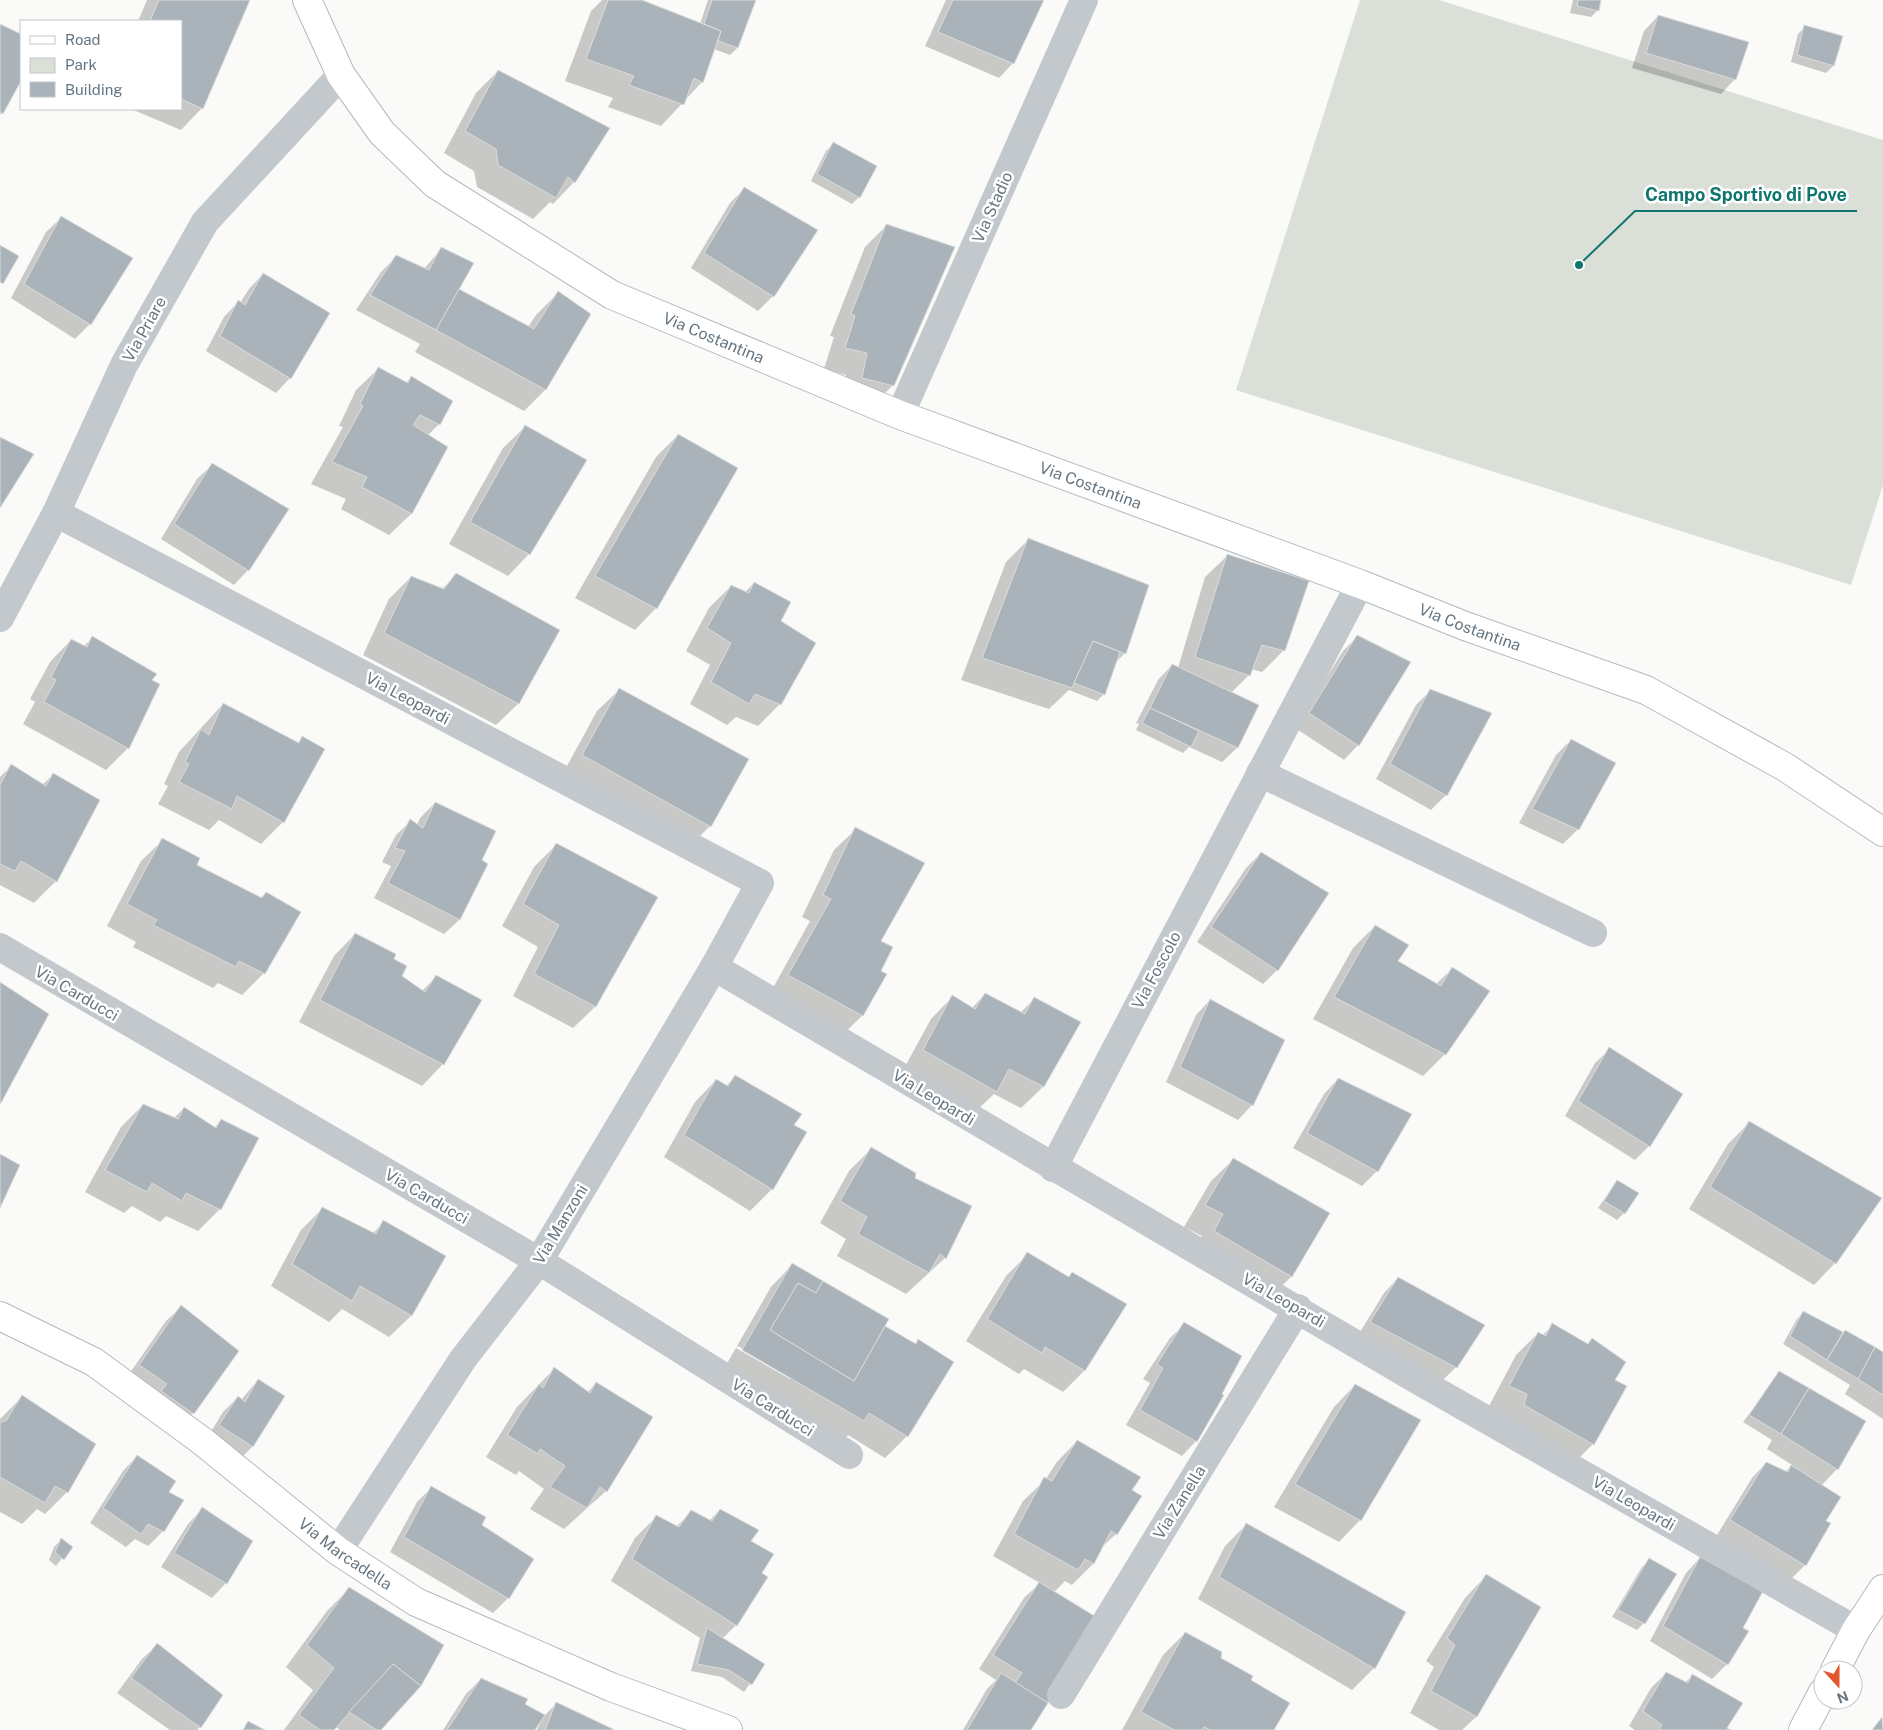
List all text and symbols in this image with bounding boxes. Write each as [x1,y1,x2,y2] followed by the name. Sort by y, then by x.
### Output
[20,20,182,110] legend
[65,31,101,48] text: Road
[65,56,97,73] text: Park
[65,81,123,98] text: Building
[968,169,1016,246] street label: Via Stadio
[1635,178,1857,211] callout: Campo Sportivo di Pove
[1645,184,1847,205] text: Campo Sportivo di Pove
[119,293,170,365] street label: Via Priare
[660,308,767,367] street label: Via Costantina
[1037,458,1144,513] street label: Via Costantina
[1416,599,1523,655] street label: Via Costantina
[362,668,453,729] street label: Via Leopardi
[1128,928,1185,1012] street label: Via Foscolo
[32,962,122,1025] street label: Via Carducci
[889,1065,978,1129] street label: Via Leopardi
[382,1165,472,1228] street label: Via Carducci
[529,1181,592,1268] street label: Via Manzoni
[1239,1269,1329,1332] street label: Via Leopardi
[728,1375,817,1440] street label: Via Carducci
[1149,1462,1210,1543] street label: Via Zanella
[1589,1472,1679,1535] street label: Via Leopardi
[295,1514,396,1594] street label: Via Marcadella
[1813,1660,1863,1710] north arrow
[1835,1688,1851,1707] text: N

